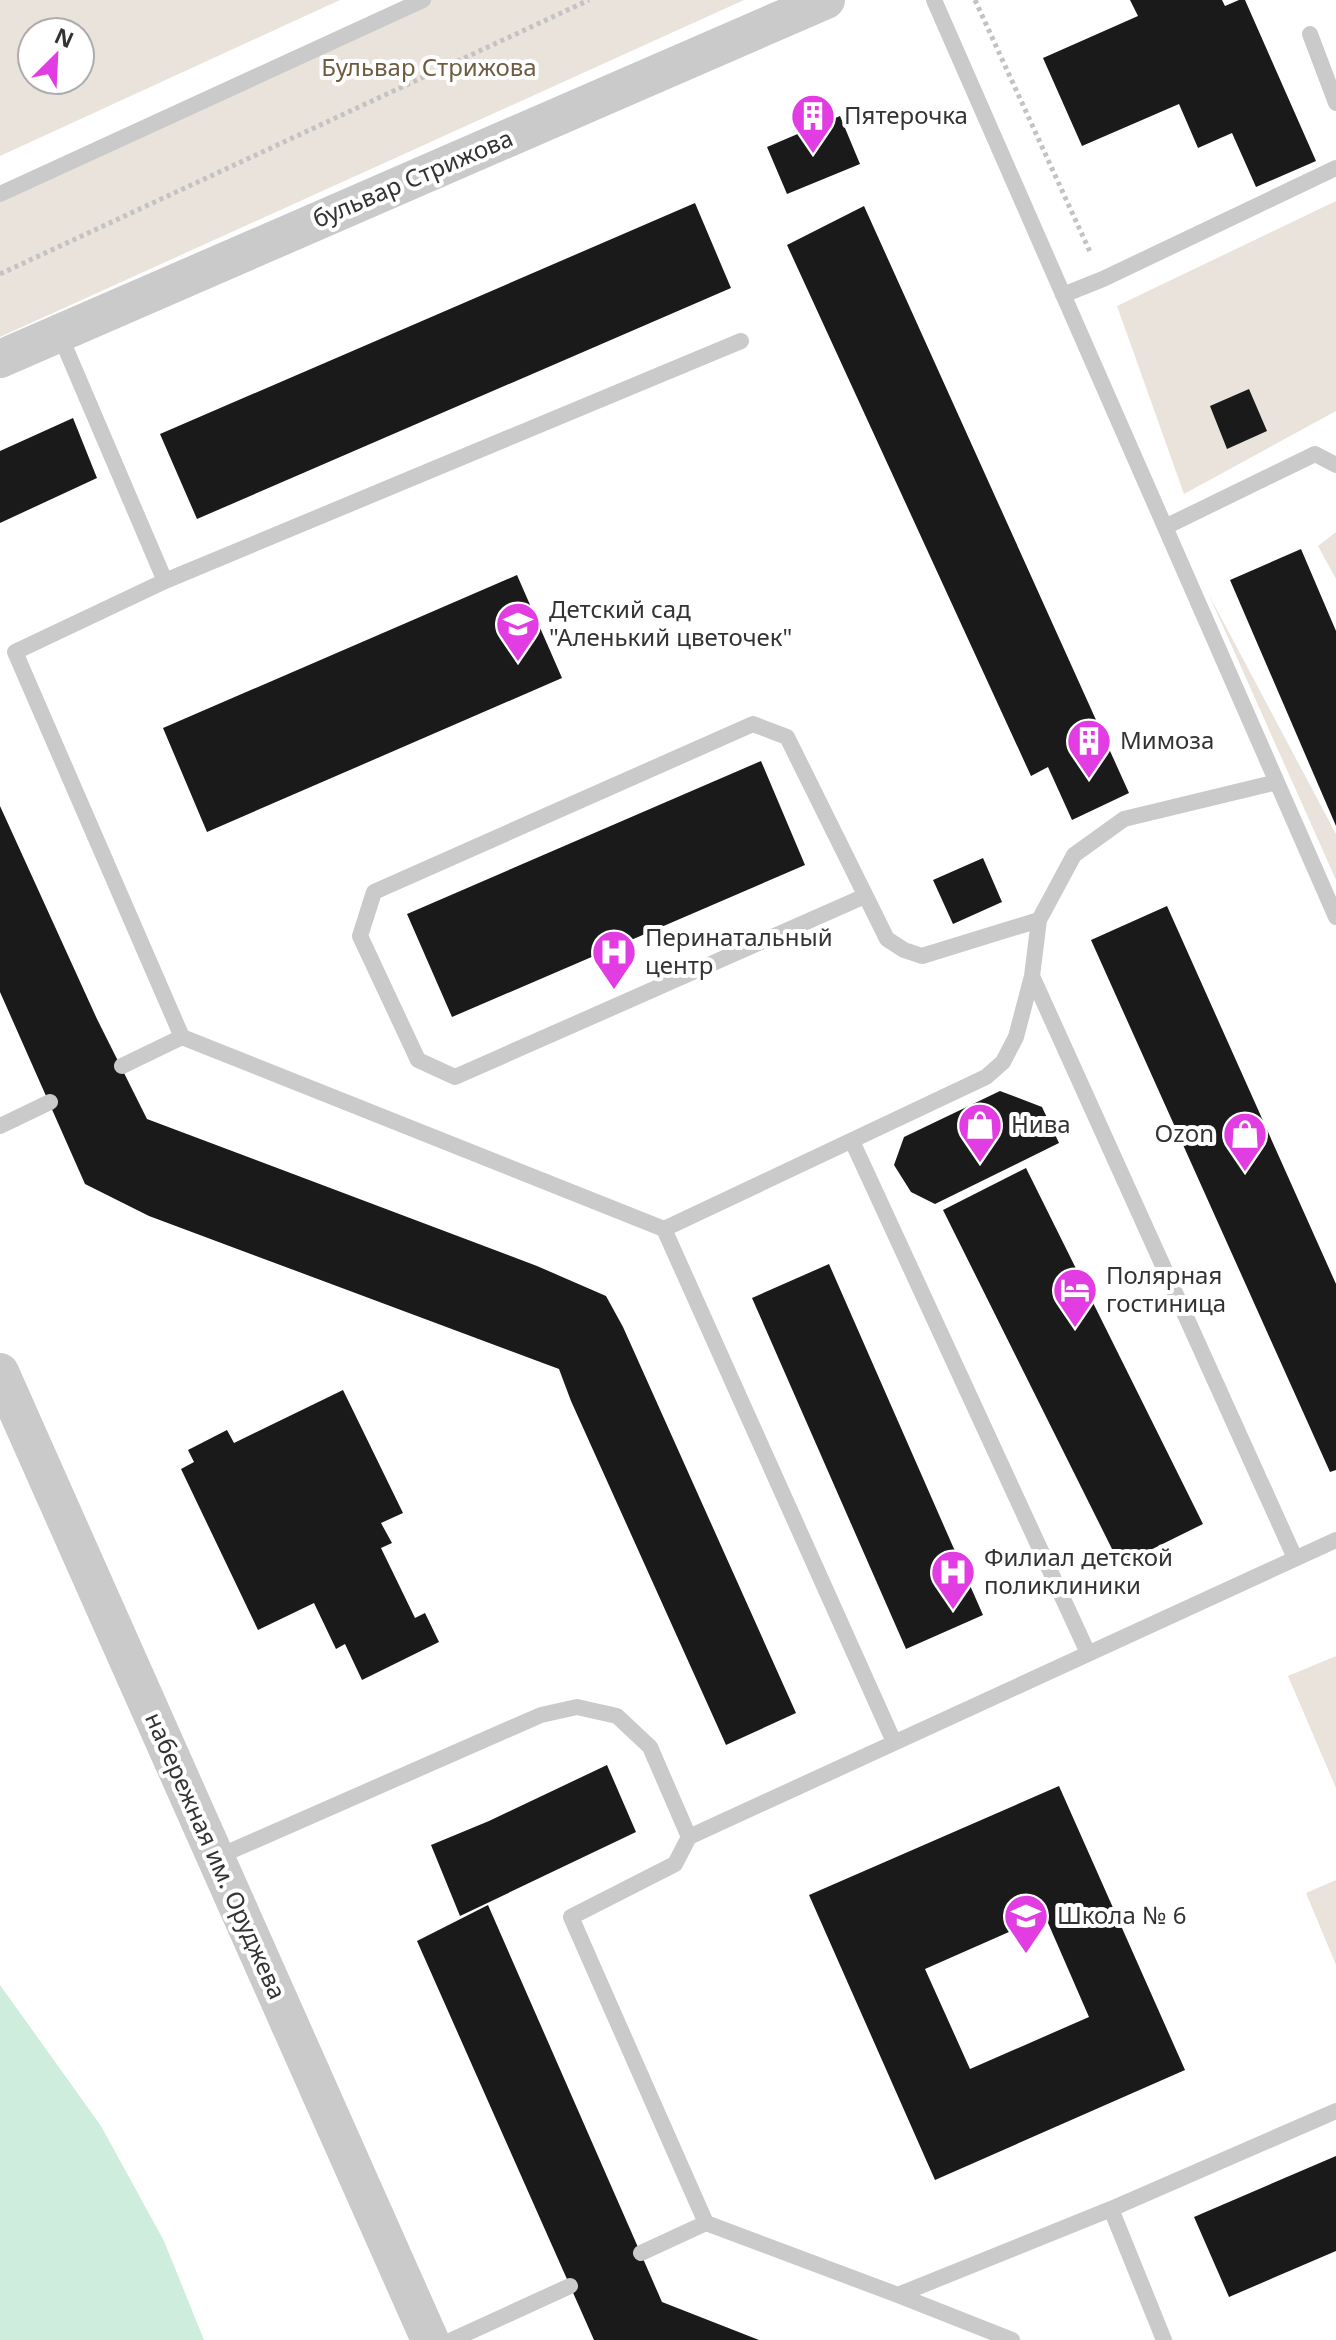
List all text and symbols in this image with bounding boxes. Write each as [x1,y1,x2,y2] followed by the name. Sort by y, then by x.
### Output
[16,16,96,96] north arrow
[50,19,79,54] text: N
[321,50,537,83] park label: Бульвар Стрижова
[789,92,837,155] building icon: Пятерочка
[844,98,968,131] place label: Пятерочка
[307,121,518,235] street label: бульвар Стрижова
[549,592,792,653] place label: Детский сад "Аленький цветочек"
[494,600,542,663] school or university icon: Детский сад "Аленький цветочек"
[1065,717,1113,780] building icon: Мимоза
[1120,723,1214,756] place label: Мимоза
[645,920,833,981] place label: Перинатальный центр
[590,928,638,991] hospital icon: Перинатальный центр
[956,1101,1004,1164] shop icon: Нива
[1011,1107,1071,1140] place label: Нива
[1221,1110,1269,1173] shop icon: Ozon
[1155,1116,1214,1149] place label: Ozon
[1106,1258,1226,1319] place label: Полярная гостиница
[1051,1266,1099,1329] hotel icon: Полярная гостиница
[984,1540,1173,1601] place label: Филиал детской поликлиники
[929,1548,977,1611] hospital icon: Филиал детской поликлиники
[138,1707,295,2004] street label: набережная им. Оруджева
[1002,1892,1050,1955] school or university icon: Школа № 6
[1057,1898,1186,1931] place label: Школа № 6

